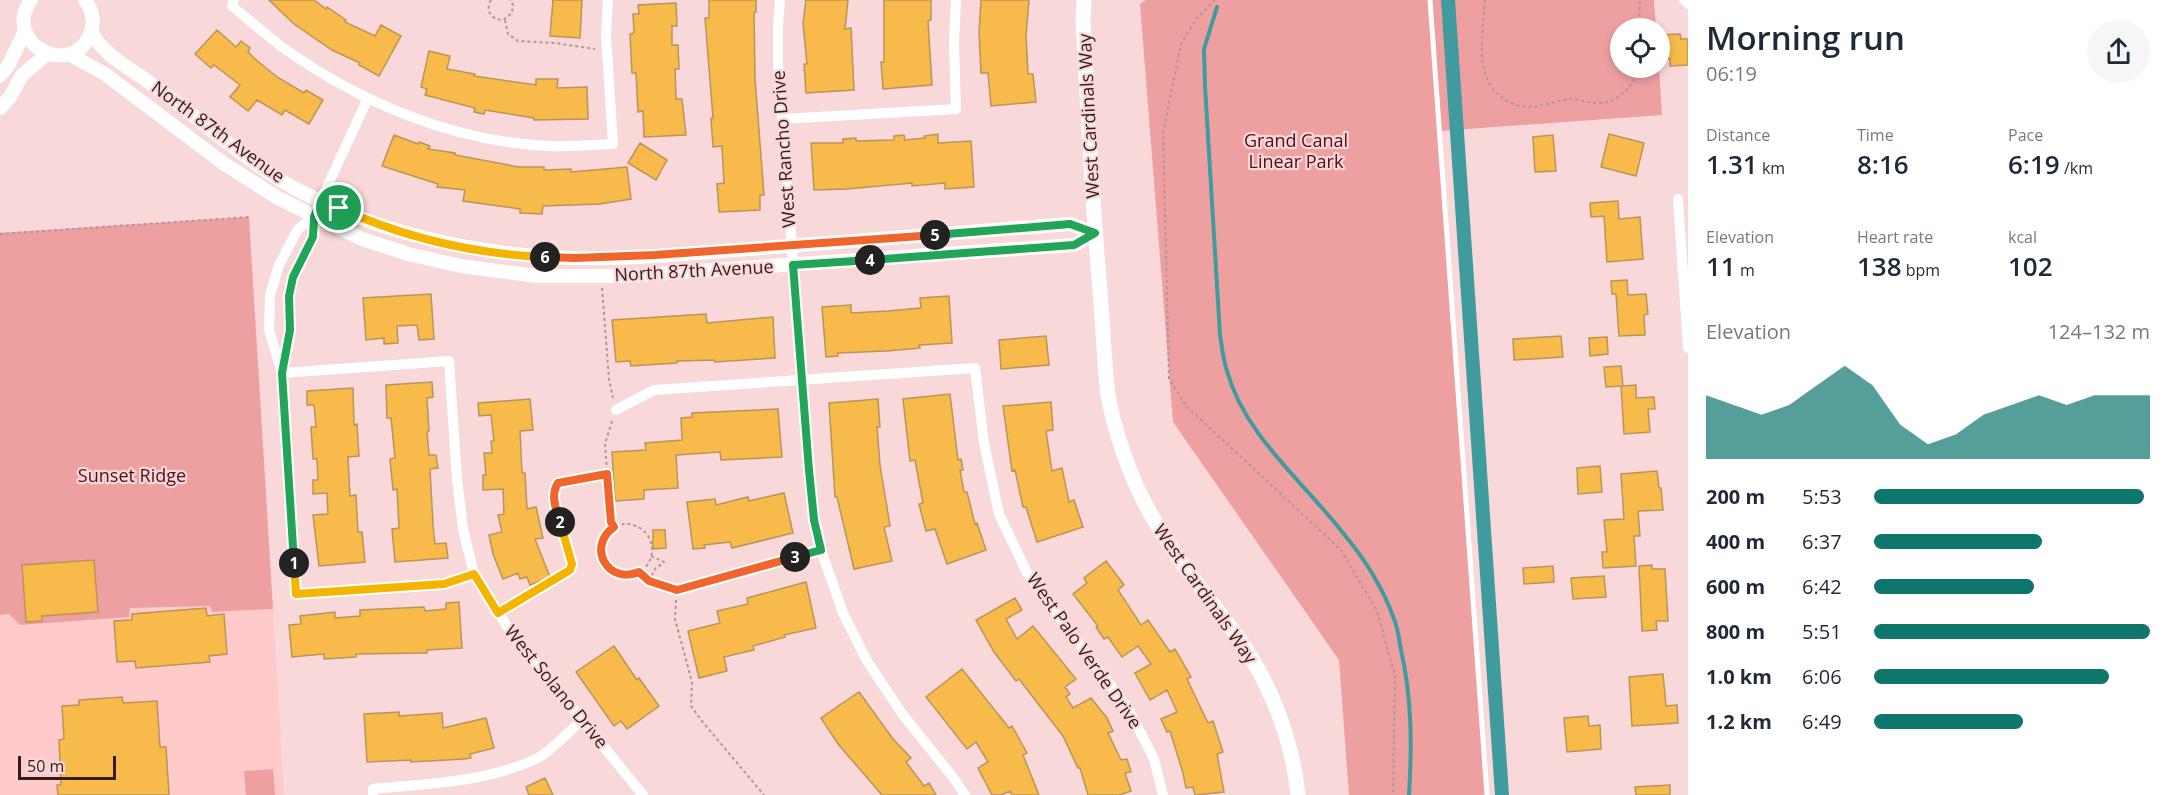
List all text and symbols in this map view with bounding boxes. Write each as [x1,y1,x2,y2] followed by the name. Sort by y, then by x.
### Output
[1706,15,1905,60] text: Morning run
[1610,18,1670,78] map controls
[1610,18,1670,78] button: locate
[2087,20,2150,83] button: share
[1072,32,1104,199] street label: West Cardinals Way
[1706,60,1757,87] text: 06:19
[766,70,800,229] street label: West Rancho Drive
[147,75,290,188] street label: North 87th Avenue
[1706,124,1770,146] text: Distance
[1857,124,1894,146] text: Time
[2008,124,2043,146] text: Pace
[1244,128,1348,173] park label: Grand Canal Linear Park
[1706,146,1758,182] text: 1.31
[1857,146,1909,182] text: 8:16
[2008,146,2060,182] text: 6:19
[1758,157,1785,179] text: km
[2060,157,2093,179] text: /km
[313,182,364,233] pin
[322,191,355,224] icon: arrive
[920,220,950,250] pin: 5
[930,224,940,246] text: 5
[1706,226,1774,248] text: Elevation
[1857,226,1933,248] text: Heart rate
[2008,226,2037,248] text: kcal
[530,242,560,272] pin: 6
[855,245,885,275] pin: 4
[540,246,550,268] text: 6
[1706,248,1736,284] text: 11
[1857,248,1902,284] text: 138
[2008,248,2053,284] text: 102
[865,249,875,271] text: 4
[614,254,774,286] street label: North 87th Avenue
[1736,259,1755,281] text: m
[1902,259,1940,281] text: bpm
[1706,318,1791,345] text: Elevation
[2048,318,2150,345] text: 124–132 m
[78,463,186,487] park label: Sunset Ridge
[1706,483,1765,510] text: 200 m
[1802,483,1842,510] text: 5:53
[545,507,575,537] pin: 2
[555,511,565,533] text: 2
[1149,519,1264,669] street label: West Cardinals Way
[1706,528,1765,555] text: 400 m
[1802,528,1842,555] text: 6:37
[780,542,810,572] pin: 3
[790,546,800,568] text: 3
[279,548,309,578] pin: 1
[289,552,299,574] text: 1
[1022,568,1148,733] street label: West Palo Verde Drive
[1706,573,1765,600] text: 600 m
[1802,573,1842,600] text: 6:42
[1706,618,1765,645] text: 800 m
[1802,618,1842,645] text: 5:51
[500,620,614,753] street label: West Solano Drive
[1706,663,1772,690] text: 1.0 km
[1802,663,1842,690] text: 6:06
[1706,708,1772,735] text: 1.2 km
[1802,708,1842,735] text: 6:49
[18,753,116,780] scale bar
[27,755,64,777] text: 50 m

